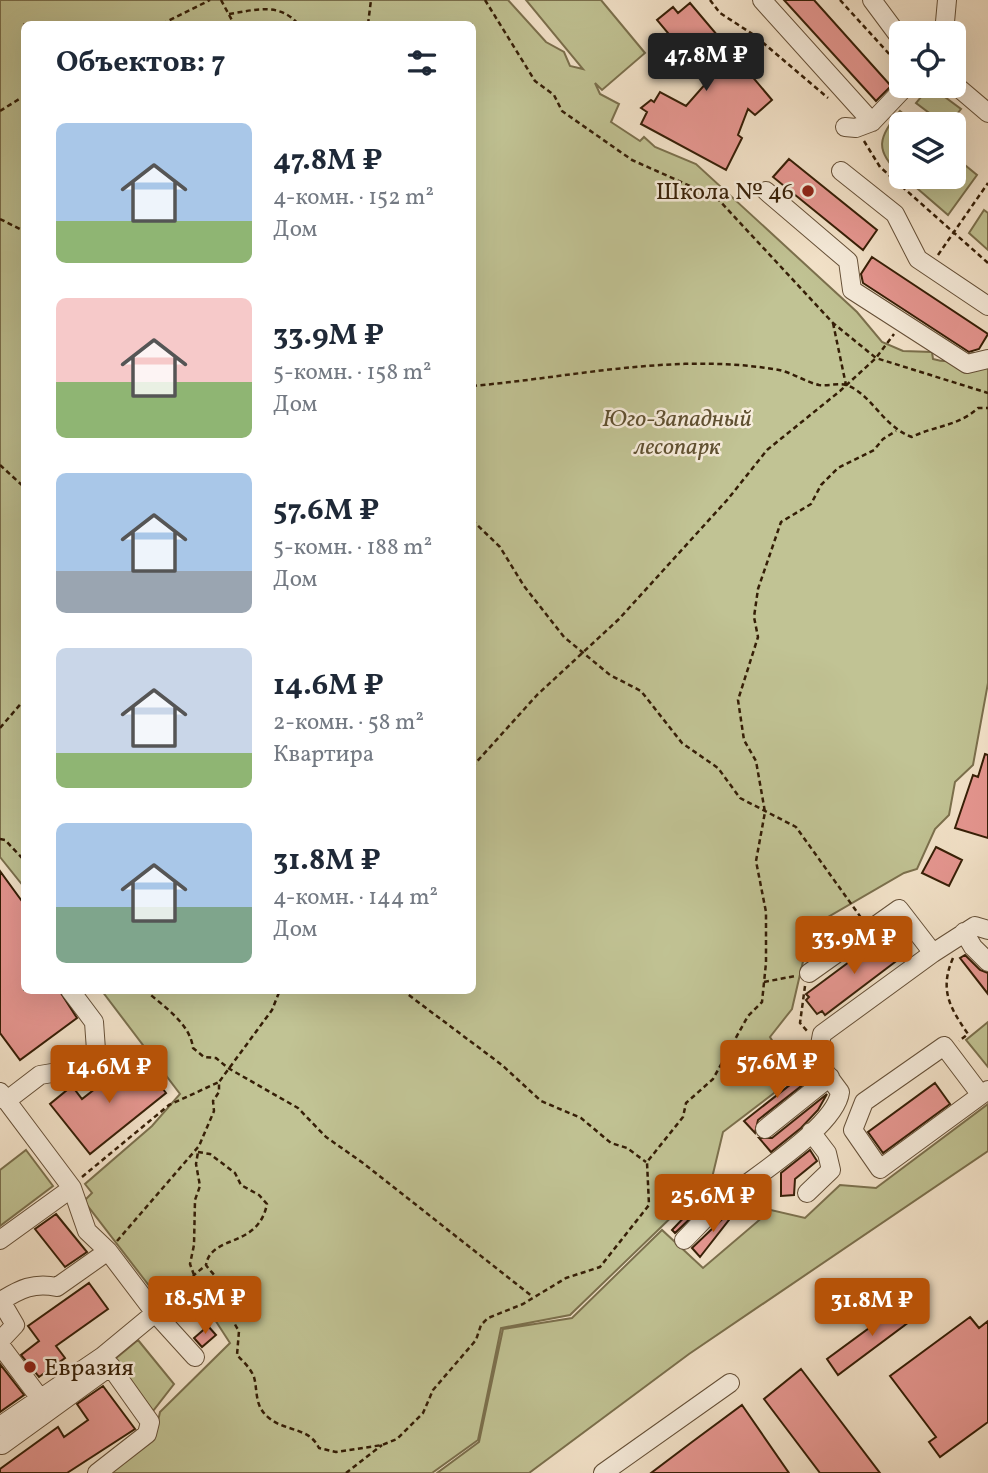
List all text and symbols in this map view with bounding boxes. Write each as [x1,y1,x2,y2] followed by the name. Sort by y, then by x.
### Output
[889,21,966,189] map controls
[889,21,966,98] button: locate
[641,34,771,93] pin: 47.8M ₽
[664,40,748,72] text: 47.8M ₽
[56,42,226,84] text: Объектов: 7
[403,44,441,82] icon: filters
[889,112,966,189] button: layers
[273,140,383,182] text: 47.8M ₽
[112,151,196,235] icon: home
[656,176,794,210] place label: Школа № 46
[273,182,434,214] text: 4-комн. · 152 m²
[800,183,816,199] marker: Школа № 46
[273,214,317,246] text: Дом
[273,315,384,357] text: 33.9M ₽
[112,326,196,410] icon: home
[273,357,432,389] text: 5-комн. · 158 m²
[273,389,317,421] text: Дом
[602,403,752,465] park label: Юго-Западный лесопарк
[273,490,379,532] text: 57.6M ₽
[112,501,196,585] icon: home
[273,532,432,564] text: 5-комн. · 188 m²
[273,564,317,596] text: Дом
[273,665,384,707] text: 14.6M ₽
[112,676,196,760] icon: home
[273,707,424,739] text: 2-комн. · 58 m²
[273,739,374,771] text: Квартира
[273,840,381,882] text: 31.8M ₽
[112,851,196,935] icon: home
[273,882,438,914] text: 4-комн. · 144 m²
[273,914,317,946] text: Дом
[789,916,919,976] pin: 33.9M ₽
[811,923,897,955] text: 33.9M ₽
[712,1040,842,1100] pin: 57.6M ₽
[44,1046,174,1105] pin: 14.6M ₽
[736,1047,818,1079] text: 57.6M ₽
[67,1052,151,1084] text: 14.6M ₽
[648,1174,778,1234] pin: 25.6M ₽
[671,1181,755,1213] text: 25.6M ₽
[140,1276,270,1336] pin: 18.5M ₽
[807,1278,937,1338] pin: 31.8M ₽
[164,1283,246,1315] text: 18.5M ₽
[831,1285,913,1317] text: 31.8M ₽
[44,1352,134,1386] place label: Евразия
[22,1359,38,1375] marker: Евразия

